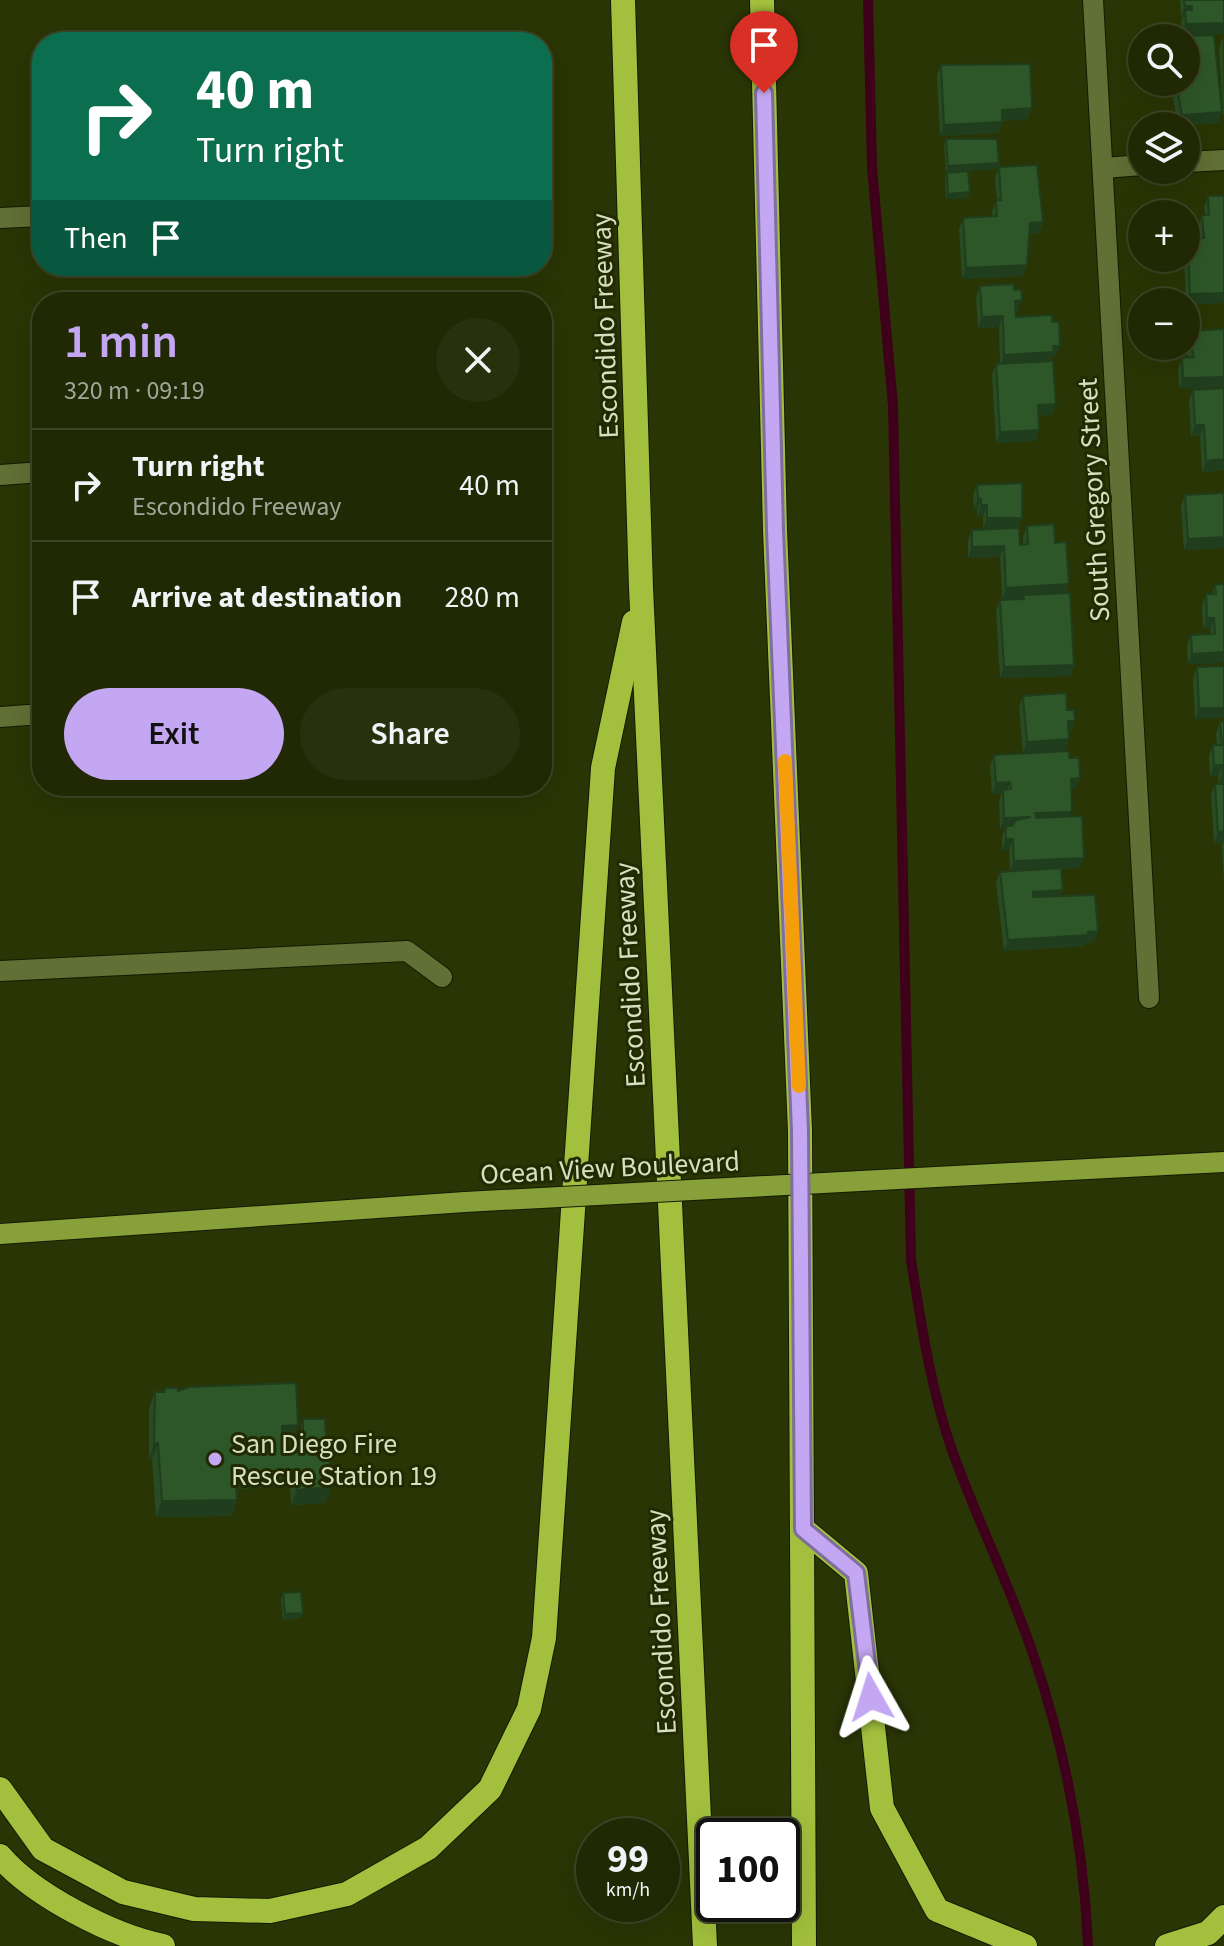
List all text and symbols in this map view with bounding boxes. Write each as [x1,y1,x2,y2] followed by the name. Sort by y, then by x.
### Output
[730,11,798,93] pin
[742,23,786,67] icon: arrive
[1128,24,1200,360] map controls
[1128,24,1200,96] button: search
[196,51,314,130] text: 40 m
[64,64,168,168] icon: right
[1128,112,1200,184] button: layers
[196,125,344,176] text: Turn right
[1128,200,1200,272] button: +
[581,213,629,439] street label: Escondido Freeway
[144,216,188,260] icon: arrive
[64,217,128,260] text: Then
[1128,288,1200,360] button: −
[64,308,178,376] text: 1 min
[436,318,520,402] button: close
[64,372,205,409] text: 320 m · 09:19
[1068,376,1120,623] street label: South Gregory Street
[132,445,264,488] text: Turn right
[64,463,108,507] icon: right
[459,464,520,507] text: 40 m
[132,488,341,525] text: Escondido Freeway
[64,575,108,619] icon: arrive
[132,576,402,619] text: Arrive at destination
[444,576,520,619] text: 280 m
[64,688,284,780] button: Exit
[300,688,520,780] button: Share
[604,861,656,1089] street label: Escondido Freeway
[479,1141,741,1195] street label: Ocean View Boulevard
[231,1424,437,1496] place label: San Diego Fire Rescue Station 19
[206,1450,224,1468] marker: San Diego Fire Rescue Station 19
[635,1508,687,1736] street label: Escondido Freeway
[829,1655,913,1739] position arrow
[696,1818,800,1922] speed limit sign: 100
[607,1831,649,1888] text: 99
[606,1876,650,1904] text: km/h

